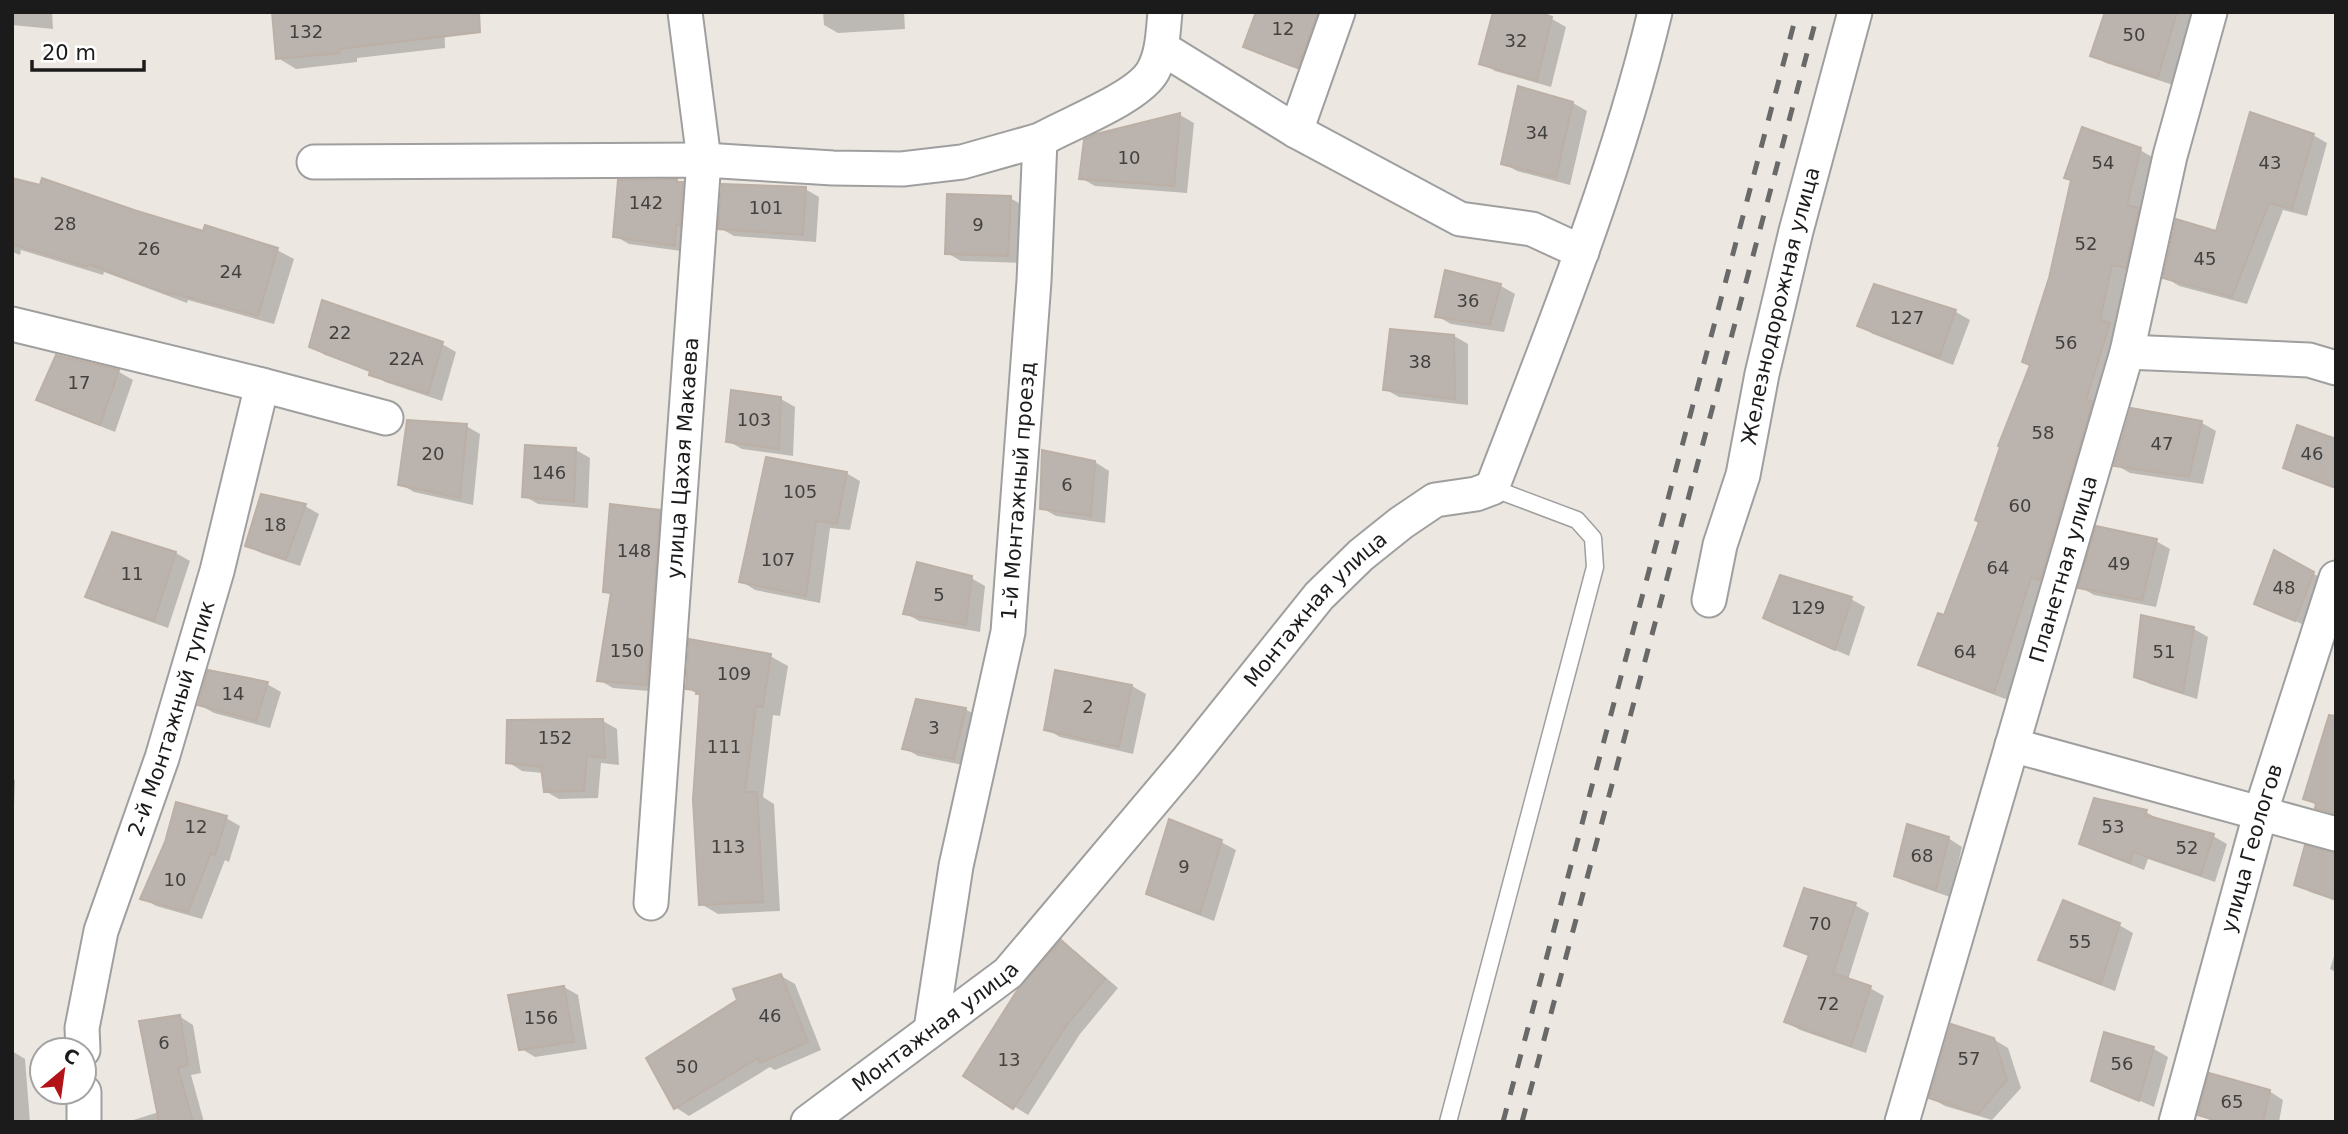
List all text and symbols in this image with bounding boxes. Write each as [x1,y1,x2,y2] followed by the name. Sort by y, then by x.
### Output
[1272,18,1294,39] house number: 12
[289,21,323,42] house number: 132
[2123,24,2145,45] house number: 50
[32,28,144,72] scale bar
[1505,30,1527,51] house number: 32
[42,41,96,65] text: 20 m
[1526,122,1548,143] house number: 34
[1118,147,1140,168] house number: 10
[2092,152,2114,173] house number: 54
[2259,152,2281,173] house number: 43
[1737,164,1825,447] street label: Железнодорожная улица
[629,192,663,213] house number: 142
[749,197,783,218] house number: 101
[54,213,76,234] house number: 28
[972,214,984,235] house number: 9
[2075,233,2097,254] house number: 52
[138,238,160,259] house number: 26
[2194,248,2216,269] house number: 45
[220,261,242,282] house number: 24
[1457,290,1479,311] house number: 36
[1890,307,1924,328] house number: 127
[329,322,351,343] house number: 22
[2055,332,2077,353] house number: 56
[662,337,703,580] street label: улица Цахая Макаева
[388,348,424,369] house number: 22А
[1409,351,1431,372] house number: 38
[997,361,1040,621] street label: 1-й Монтажный проезд
[68,372,90,393] house number: 17
[737,409,771,430] house number: 103
[2032,422,2054,443] house number: 58
[2151,433,2173,454] house number: 47
[422,443,444,464] house number: 20
[2301,443,2323,464] house number: 46
[532,462,566,483] house number: 146
[2025,473,2102,665] street label: Планетная улица
[1061,474,1073,495] house number: 6
[783,481,817,502] house number: 105
[2009,495,2031,516] house number: 60
[264,514,286,535] house number: 18
[1239,527,1392,692] street label: Монтажная улица
[617,540,651,561] house number: 148
[761,549,795,570] house number: 107
[2108,553,2130,574] house number: 49
[1987,557,2009,578] house number: 64
[121,563,143,584] house number: 11
[2273,577,2295,598] house number: 48
[933,584,945,605] house number: 5
[1791,597,1825,618] house number: 129
[123,598,220,839] street label: 2-й Монтажный тупик
[610,640,644,661] house number: 150
[1954,641,1976,662] house number: 64
[2153,641,2175,662] house number: 51
[717,663,751,684] house number: 109
[222,683,244,704] house number: 14
[1082,696,1094,717] house number: 2
[928,717,940,738] house number: 3
[538,727,572,748] house number: 152
[707,736,741,757] house number: 111
[2216,761,2287,935] street label: улица Геологов
[185,816,207,837] house number: 12
[2102,816,2124,837] house number: 53
[711,836,745,857] house number: 113
[2176,837,2198,858] house number: 52
[1911,845,1933,866] house number: 68
[1178,856,1190,877] house number: 9
[164,869,186,890] house number: 10
[1809,913,1831,934] house number: 70
[2069,931,2091,952] house number: 55
[848,957,1024,1097] street label: Монтажная улица
[1817,993,1839,1014] house number: 72
[759,1005,781,1026] house number: 46
[524,1007,558,1028] house number: 156
[158,1032,170,1053] house number: 6
[28,1036,98,1106] north arrow
[60,1043,83,1069] text: С
[1958,1048,1980,1069] house number: 57
[998,1049,1020,1070] house number: 13
[2111,1053,2133,1074] house number: 56
[676,1056,698,1077] house number: 50
[2221,1091,2243,1112] house number: 65

